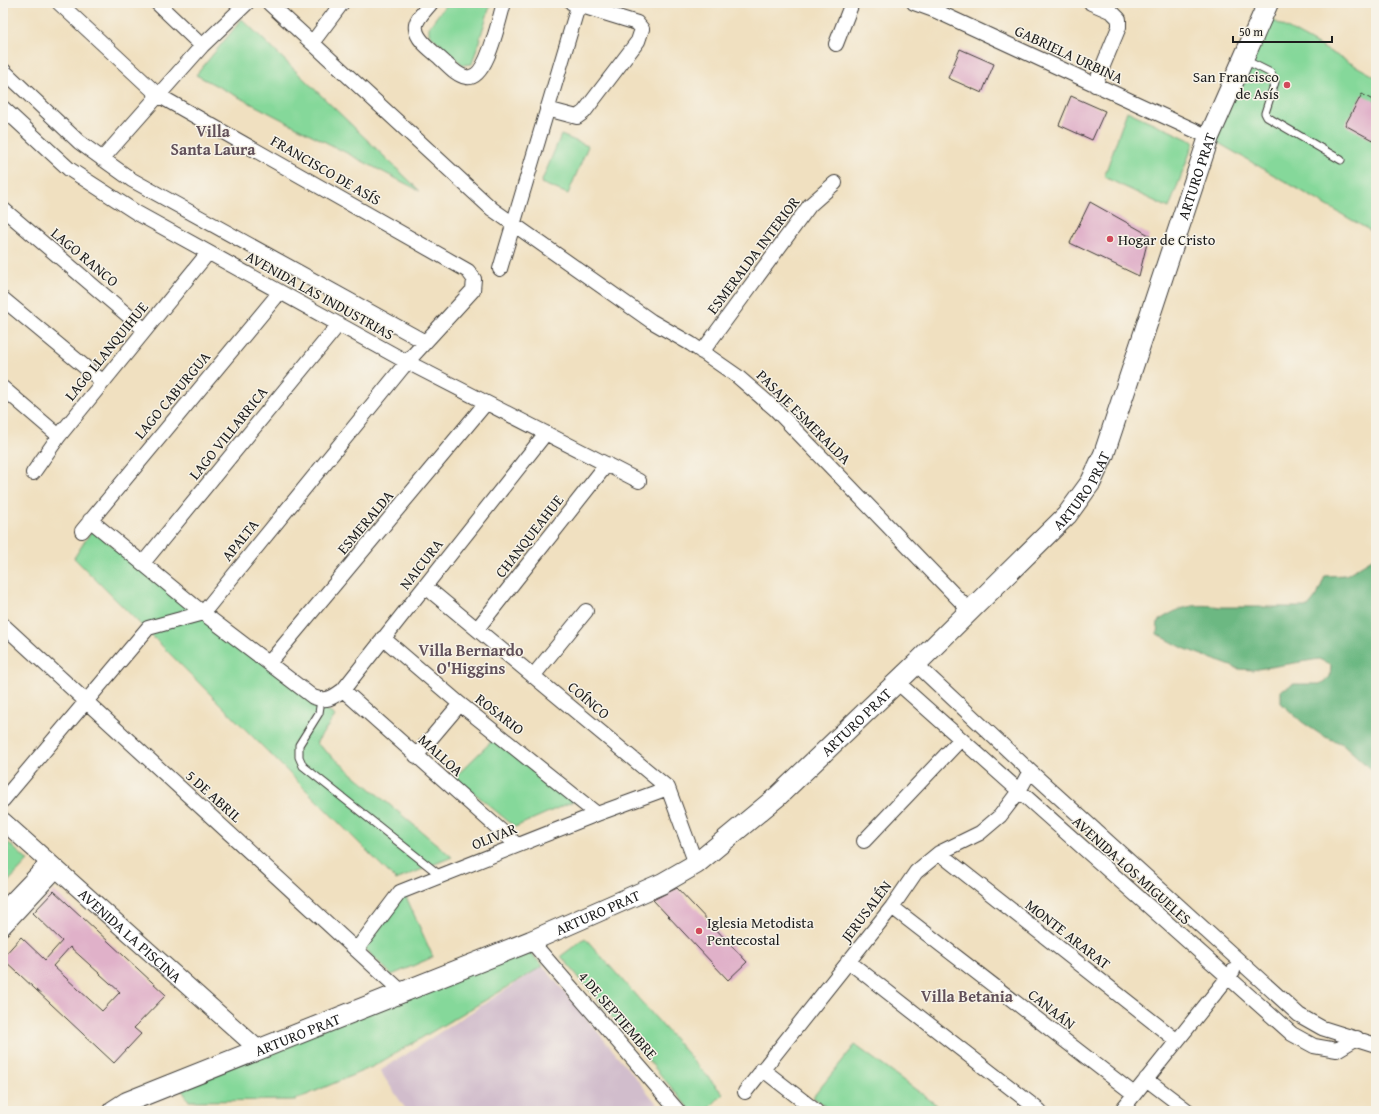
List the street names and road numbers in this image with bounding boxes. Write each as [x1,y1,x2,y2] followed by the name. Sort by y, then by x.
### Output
[1011,20,1127,88] street label: GABRIELA URBINA
[1172,129,1220,222] street label: ARTURO PRAT
[267,130,385,210] street label: FRANCISCO DE ASÍS
[702,192,804,318] street label: ESMERALDA INTERIOR
[47,223,123,291] street label: LAGO RANCO
[242,245,398,345] street label: AVENIDA LAS INDUSTRIAS
[59,297,153,405] street label: LAGO LLANQUIHUE
[129,347,215,443] street label: LAGO CABURGUA
[752,365,856,469] street label: PASAJE ESMERALDA
[184,382,272,484] street label: LAGO VILLARRICA
[1048,447,1115,534] street label: ARTURO PRAT
[332,486,398,558] street label: ESMERALDA
[490,490,568,582] street label: CHANQUEAHUE
[217,515,263,565] street label: APALTA
[394,534,448,594] street label: NAICURA
[564,676,614,724] street label: COÍNCO
[816,682,896,760] street label: ARTURO PRAT
[471,688,529,740] street label: ROSARIO
[414,729,468,781] street label: MALLOA
[181,765,247,827] street label: 5 DE ABRIL
[1068,811,1196,929] street label: AVENIDA LOS MIGUELES
[468,817,520,855] street label: OLIVAR
[835,876,896,948] street label: JERUSALÉN
[74,883,187,987] street label: AVENIDA LA PISCINA
[552,884,643,940] street label: ARTURO PRAT
[1021,894,1115,974] street label: MONTE ARARAT
[574,966,663,1064] street label: 4 DE SEPTIEMBRE
[1024,984,1080,1034] street label: CANAÁN
[251,1007,344,1061] street label: ARTURO PRAT

